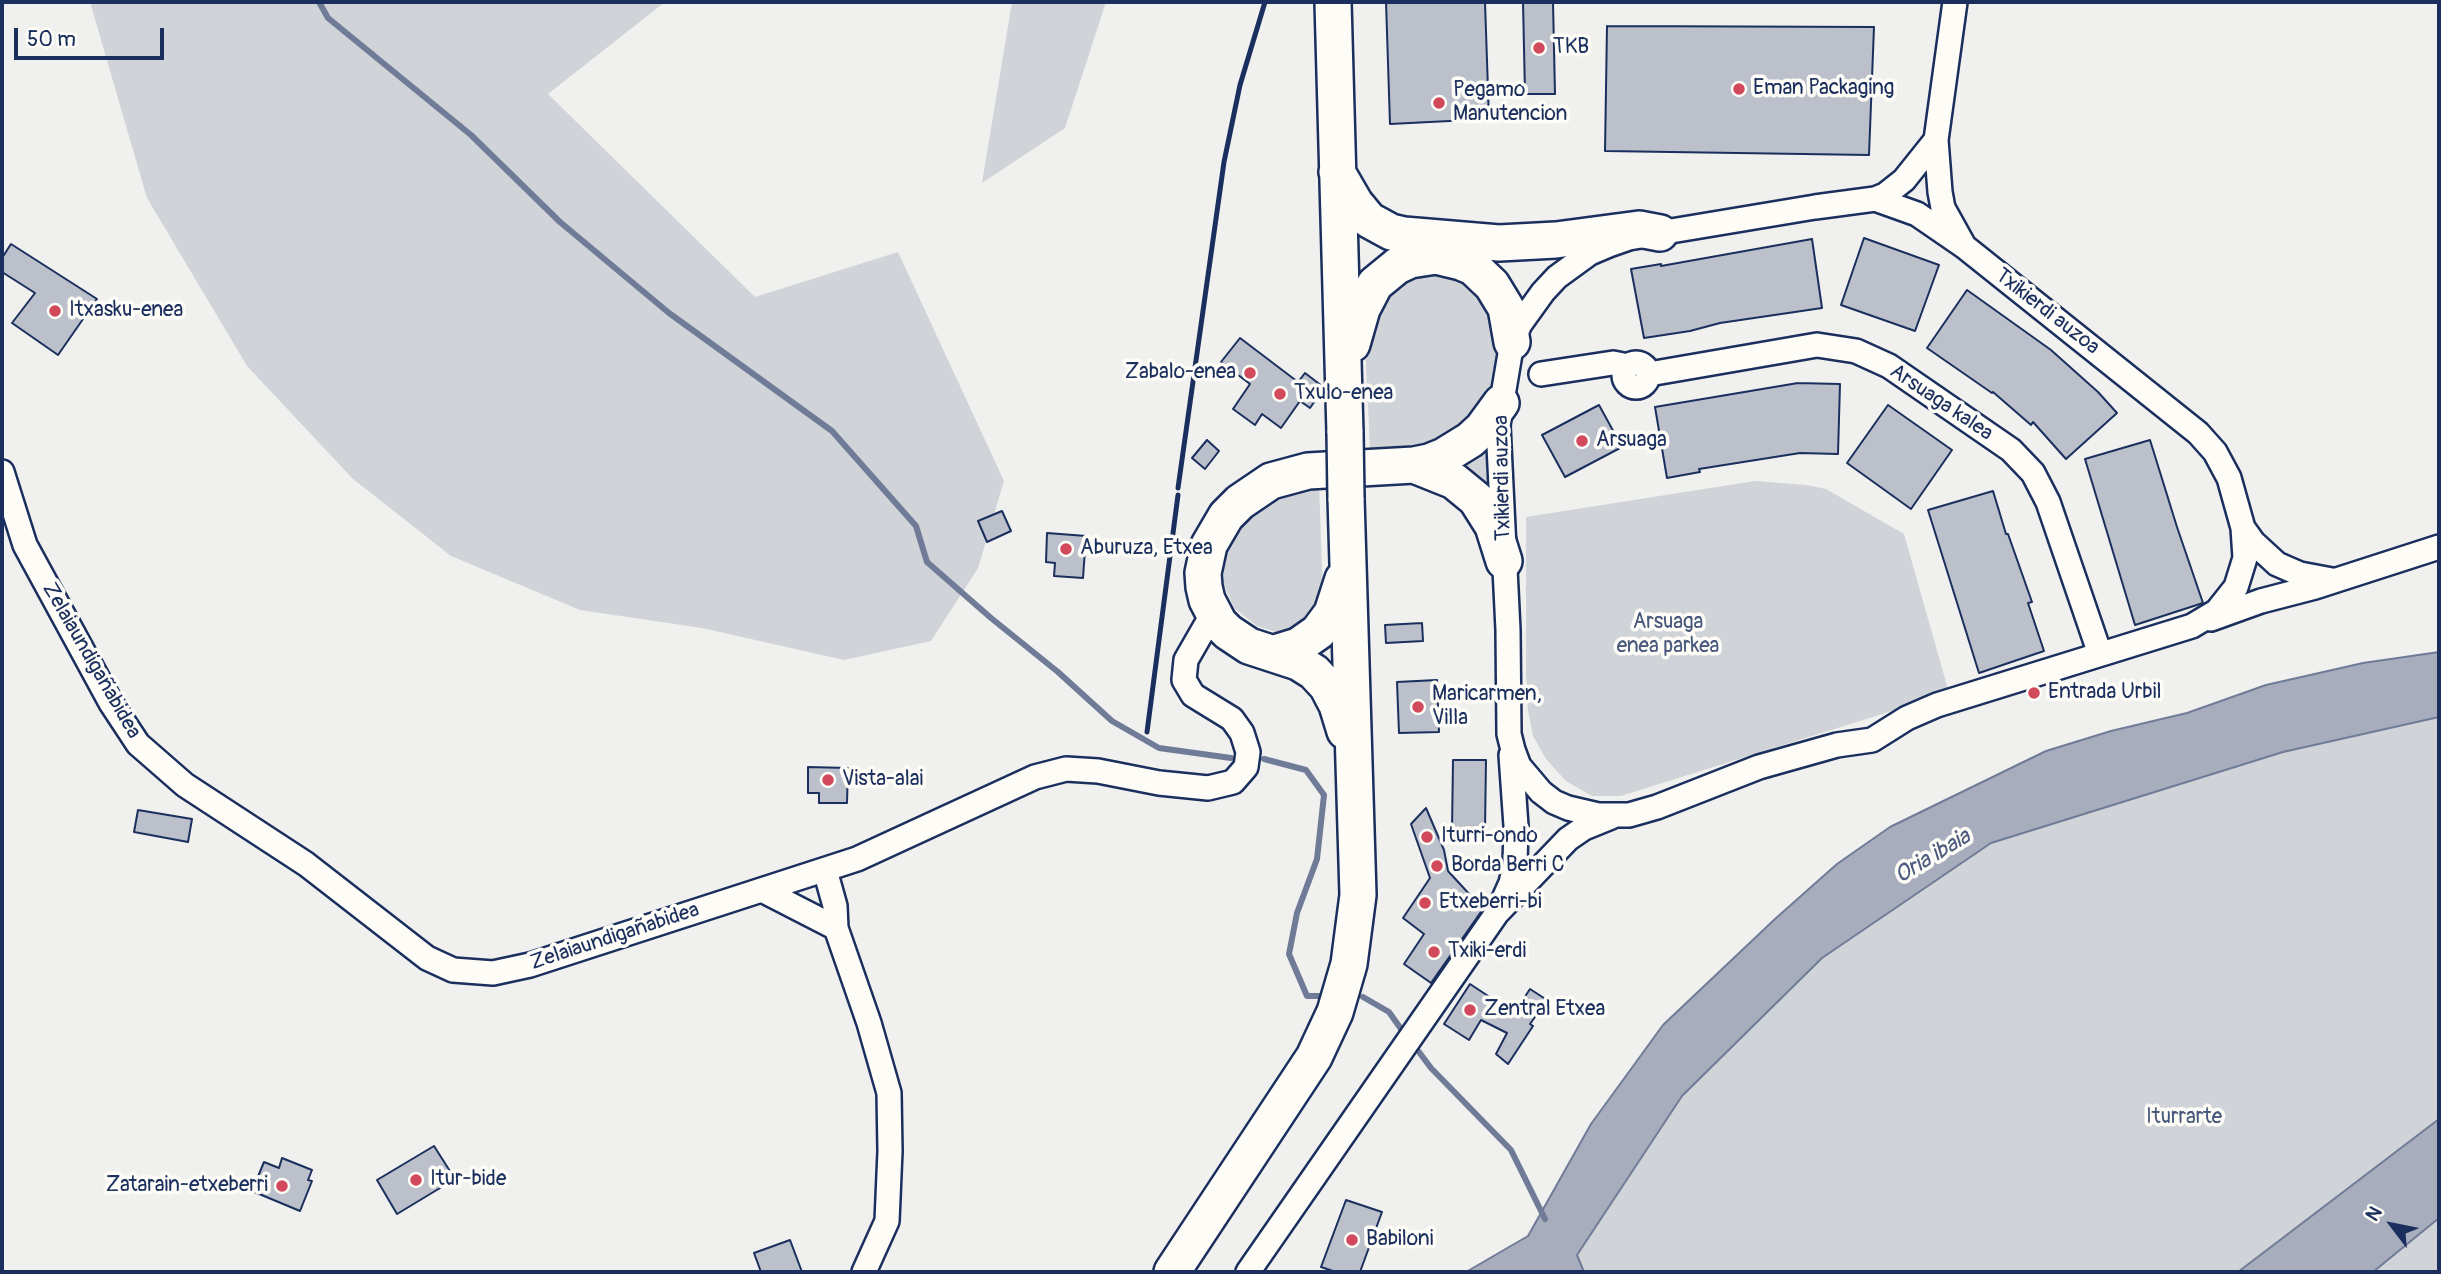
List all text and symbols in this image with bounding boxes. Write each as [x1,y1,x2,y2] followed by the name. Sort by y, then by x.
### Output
[18,14,168,58] scale bar
[27,26,76,53] text: 50 m
[1553,35,1589,61] place label: TKB
[1531,40,1547,56] marker: TKB
[1753,76,1894,102] place label: Eman Packaging
[1453,78,1567,128] place label: Pegamo Manutencion
[1731,81,1747,97] marker: Eman Packaging
[1431,95,1447,111] marker: Pegamo Manutencion
[1990,263,2104,361] street label: Txikierdi auzoa
[69,298,183,324] place label: Itxasku-enea
[47,303,63,319] marker: Itxasku-enea
[1885,359,1997,447] street label: Arsuaga kalea
[1125,360,1236,386] place label: Zabalo-enea
[1242,365,1258,381] marker: Zabalo-enea
[1294,381,1393,407] place label: Txulo-enea
[1272,386,1288,402] marker: Txulo-enea
[1489,415,1517,541] street label: Txikierdi auzoa
[1596,428,1667,454] place label: Arsuaga
[1574,433,1590,449] marker: Arsuaga
[1080,536,1213,562] place label: Aburuza, Etxea
[1058,541,1074,557] marker: Aburuza, Etxea
[36,579,146,743] street label: Zelaiaundigañabidea
[1617,610,1719,660] park label: Arsuaga enea parkea
[2048,680,2161,706] place label: Entrada Urbil
[1432,682,1542,732] place label: Maricarmen, Villa
[2026,685,2042,701] marker: Entrada Urbil
[1410,699,1426,715] marker: Maricarmen, Villa
[842,767,923,793] place label: Vista-alai
[820,772,836,788] marker: Vista-alai
[1441,824,1538,850] place label: Iturri-ondo
[1890,824,1976,890] water label: Oria ibaia
[1419,829,1435,845] marker: Iturri-ondo
[1451,853,1564,879] place label: Borda Berri C
[1429,858,1445,874] marker: Borda Berri C
[1439,890,1542,916] place label: Etxeberri-bi
[1417,895,1433,911] marker: Etxeberri-bi
[527,898,703,976] street label: Zelaiaundigañabidea
[1448,939,1526,965] place label: Txiki-erdi
[1426,944,1442,960] marker: Txiki-erdi
[1484,997,1605,1023] place label: Zentral Etxea
[1462,1002,1478,1018] marker: Zentral Etxea
[2146,1105,2222,1131] park label: Iturrarte
[430,1167,506,1193] place label: Itur-bide
[408,1172,424,1188] marker: Itur-bide
[106,1173,268,1199] place label: Zatarain-etxeberri
[274,1178,290,1194] marker: Zatarain-etxeberri
[2357,1190,2427,1260] north arrow
[2361,1202,2388,1226] text: N
[1366,1227,1433,1253] place label: Babiloni
[1344,1232,1360,1248] marker: Babiloni

